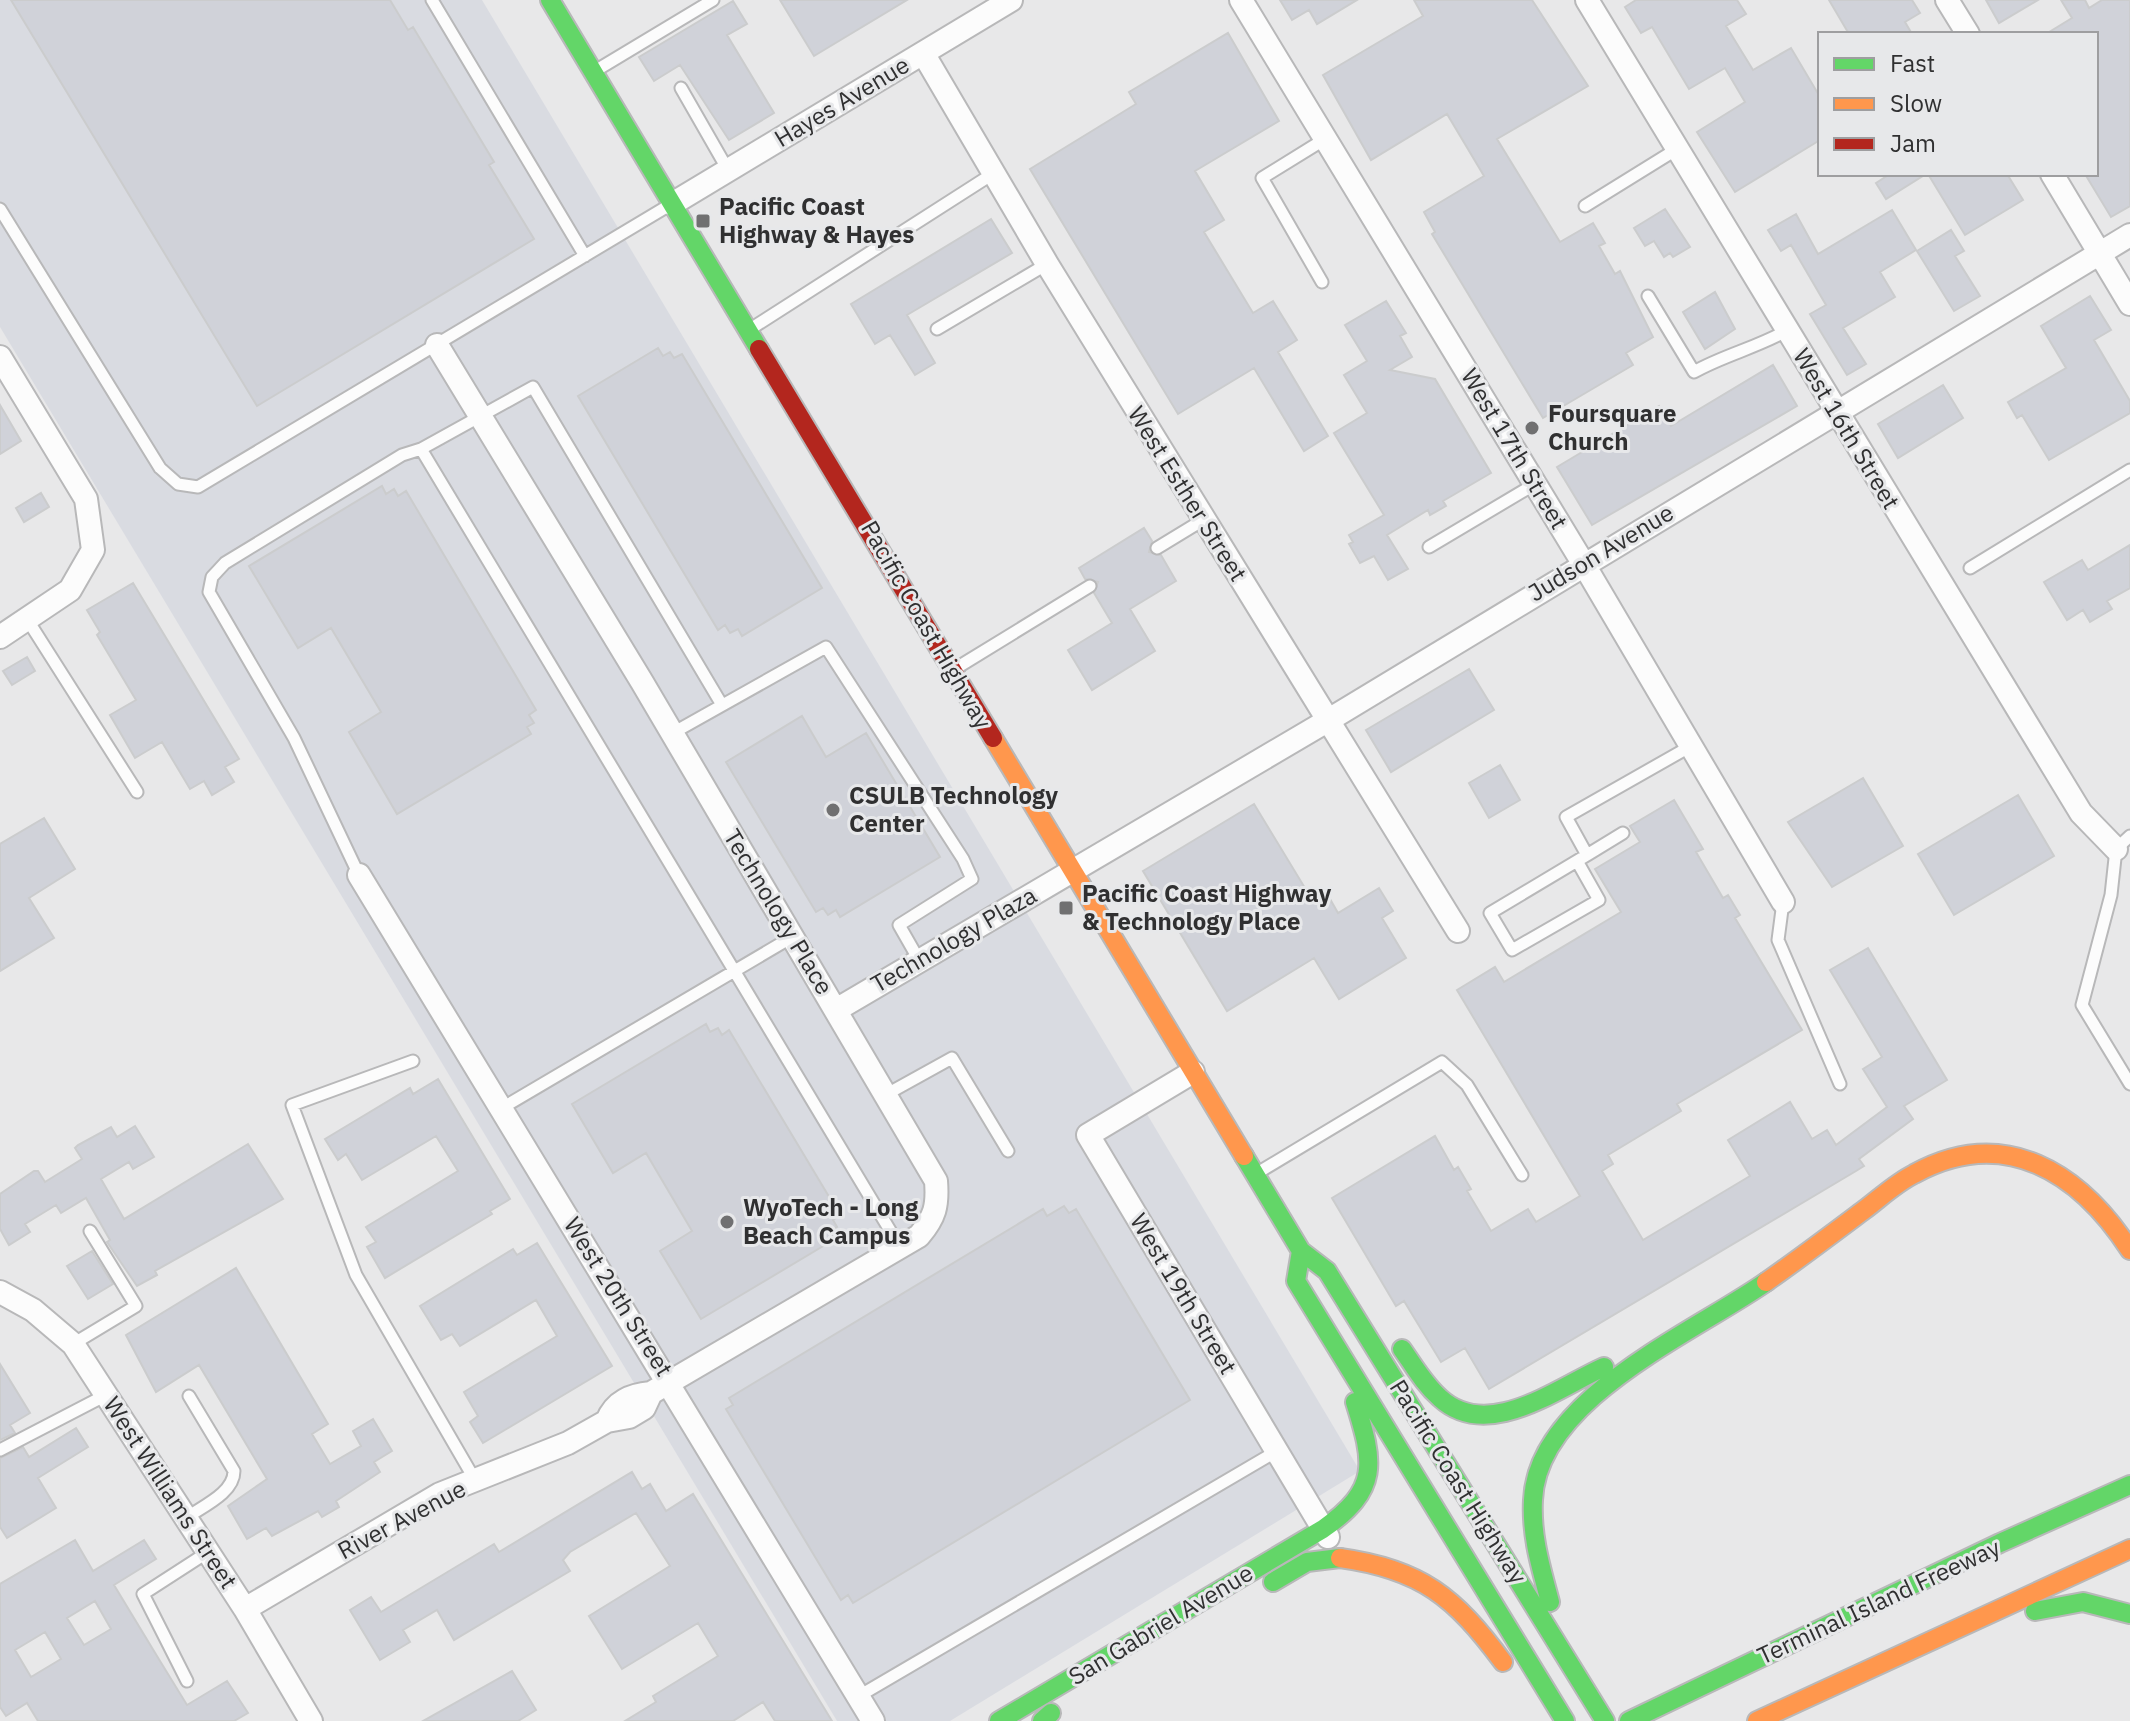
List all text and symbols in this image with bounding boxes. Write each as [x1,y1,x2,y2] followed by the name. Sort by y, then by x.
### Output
[1818,32,2098,176] legend
[1890,47,1935,79] text: Fast
[768,48,915,154] street label: Hayes Avenue
[1890,87,1942,119] text: Slow
[1890,127,1936,159] text: Jam
[719,190,914,250] place label: Pacific Coast Highway & Hayes
[694,212,712,230] marker: Pacific Coast Highway & Hayes
[1786,342,1907,515] street label: West 16th Street
[1454,362,1575,535] street label: West 17th Street
[1548,397,1677,457] place label: Foursquare Church
[1121,400,1255,587] street label: West Esther Street
[1523,419,1541,437] marker: Foursquare Church
[1522,496,1679,608] street label: Judson Avenue
[854,515,1000,734] street label: Pacific Coast Highway
[849,779,1058,839] place label: CSULB Technology Center
[824,801,842,819] marker: CSULB Technology Center
[717,823,841,1000] street label: Technology Place
[1082,877,1331,937] place label: Pacific Coast Highway & Technology Place
[865,879,1042,1000] street label: Technology Plaza
[1057,899,1075,917] marker: Pacific Coast Highway & Technology Place
[743,1191,919,1251] place label: WyoTech - Long Beach Campus
[1123,1207,1244,1380] street label: West 19th Street
[557,1211,681,1382] street label: West 20th Street
[718,1213,736,1231] marker: WyoTech - Long Beach Campus
[1383,1373,1535,1590] street label: Pacific Coast Highway
[97,1390,245,1595] street label: West Williams Street
[332,1472,471,1566] street label: River Avenue
[1752,1531,2005,1671] street label: Terminal Island Freeway
[1062,1556,1259,1692] street label: San Gabriel Avenue

